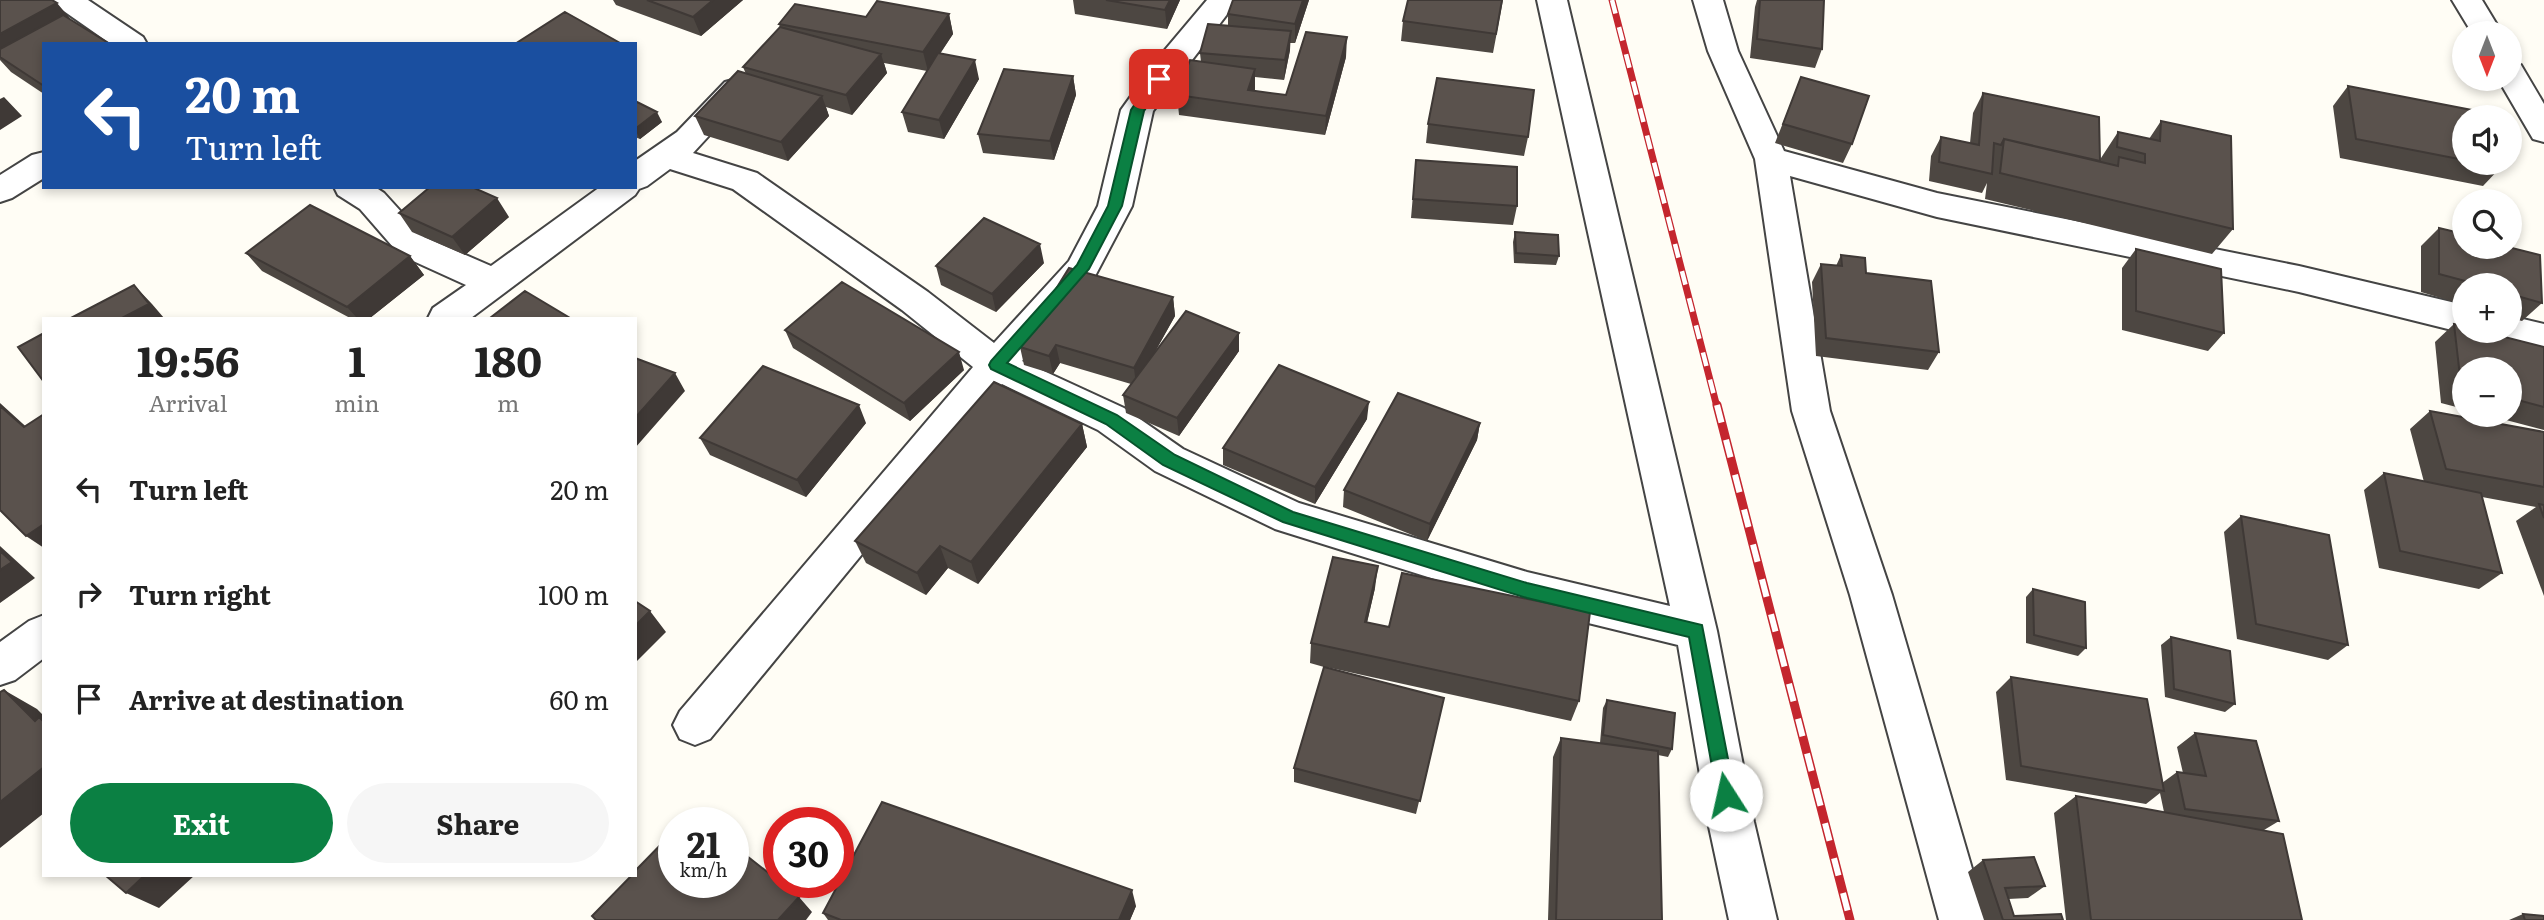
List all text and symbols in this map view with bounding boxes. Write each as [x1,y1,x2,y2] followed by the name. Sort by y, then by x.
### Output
[2452,21,2522,91] north arrow
[2452,21,2522,427] map controls
[1129,49,1189,109] pin
[185,55,300,128] text: 20 m
[1140,60,1178,98] icon: arrive
[70,70,161,161] icon: left
[2452,105,2522,175] button: sound
[185,122,322,170] text: Turn left
[2452,189,2522,259] button: search
[2452,273,2522,343] button: +
[137,328,240,390] text: 19:56
[348,328,366,390] text: 1
[474,328,542,390] text: 180
[2452,357,2522,427] button: −
[149,385,227,419] text: Arrival
[334,385,379,419] text: min
[497,385,519,419] text: m
[129,469,248,508] text: Turn left
[550,469,609,508] text: 20 m
[70,470,108,508] icon: left
[129,574,271,613] text: Turn right
[538,574,609,613] text: 100 m
[70,575,108,613] icon: right
[129,679,404,718] text: Arrive at destination
[550,679,609,718] text: 60 m
[70,680,108,718] icon: arrive
[1689,758,1763,832] position arrow
[70,783,333,863] button: Exit
[347,783,609,863] button: Share
[763,807,854,898] speed limit sign: 30
[687,817,720,869] text: 21
[680,856,727,883] text: km/h

